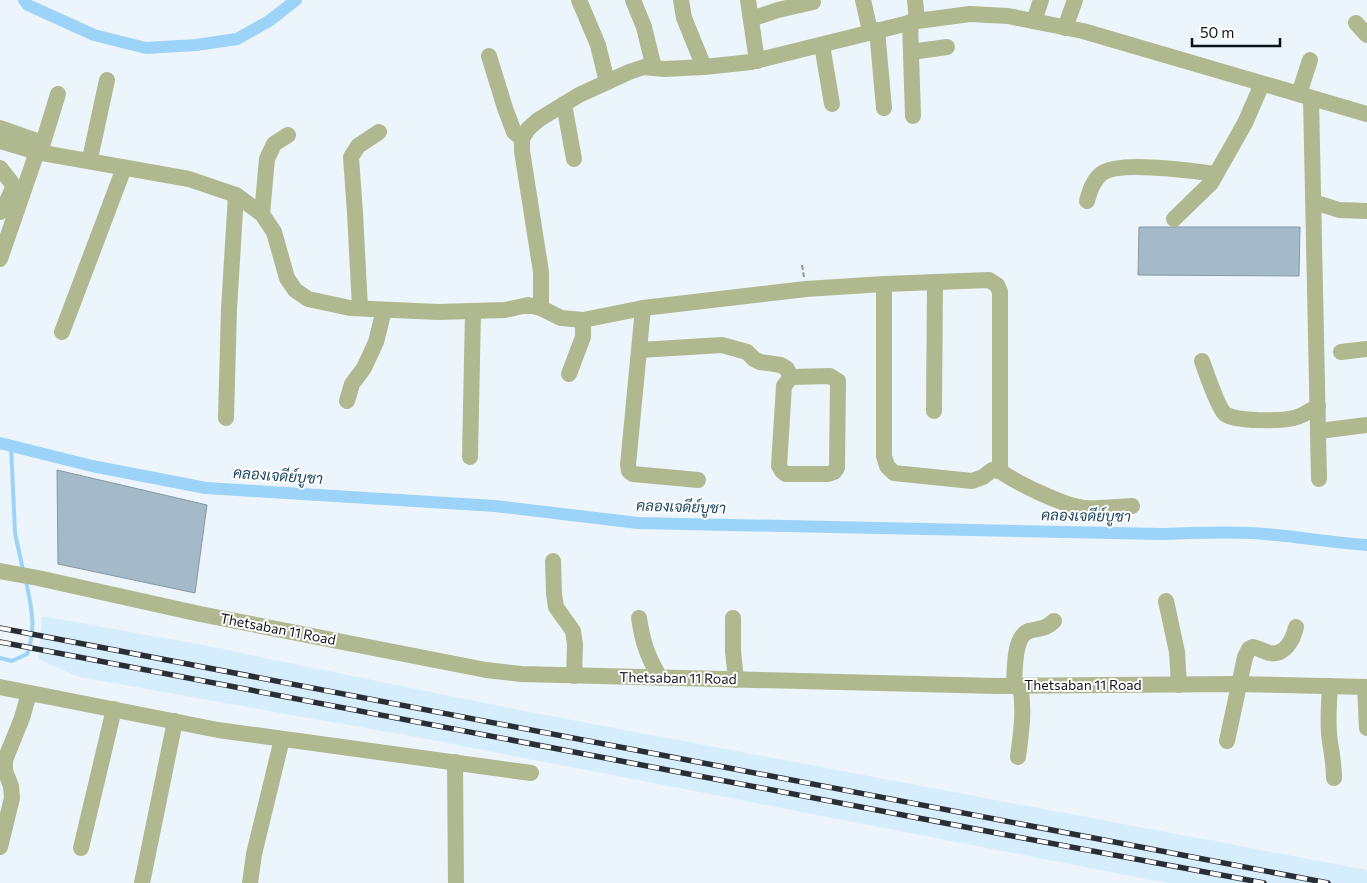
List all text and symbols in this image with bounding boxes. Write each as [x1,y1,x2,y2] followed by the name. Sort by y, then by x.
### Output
[1192,15,1280,47] scale bar
[1200,23,1234,41] text: 50 m
[232,463,324,489] water label: คลองเจดีย์บูชา
[636,495,726,519] water label: คลองเจดีย์บูชา
[1041,505,1131,527] water label: คลองเจดีย์บูชา
[219,609,337,648] street label: Thetsaban 11 Road
[619,668,737,687] street label: Thetsaban 11 Road
[1024,676,1142,693] street label: Thetsaban 11 Road

